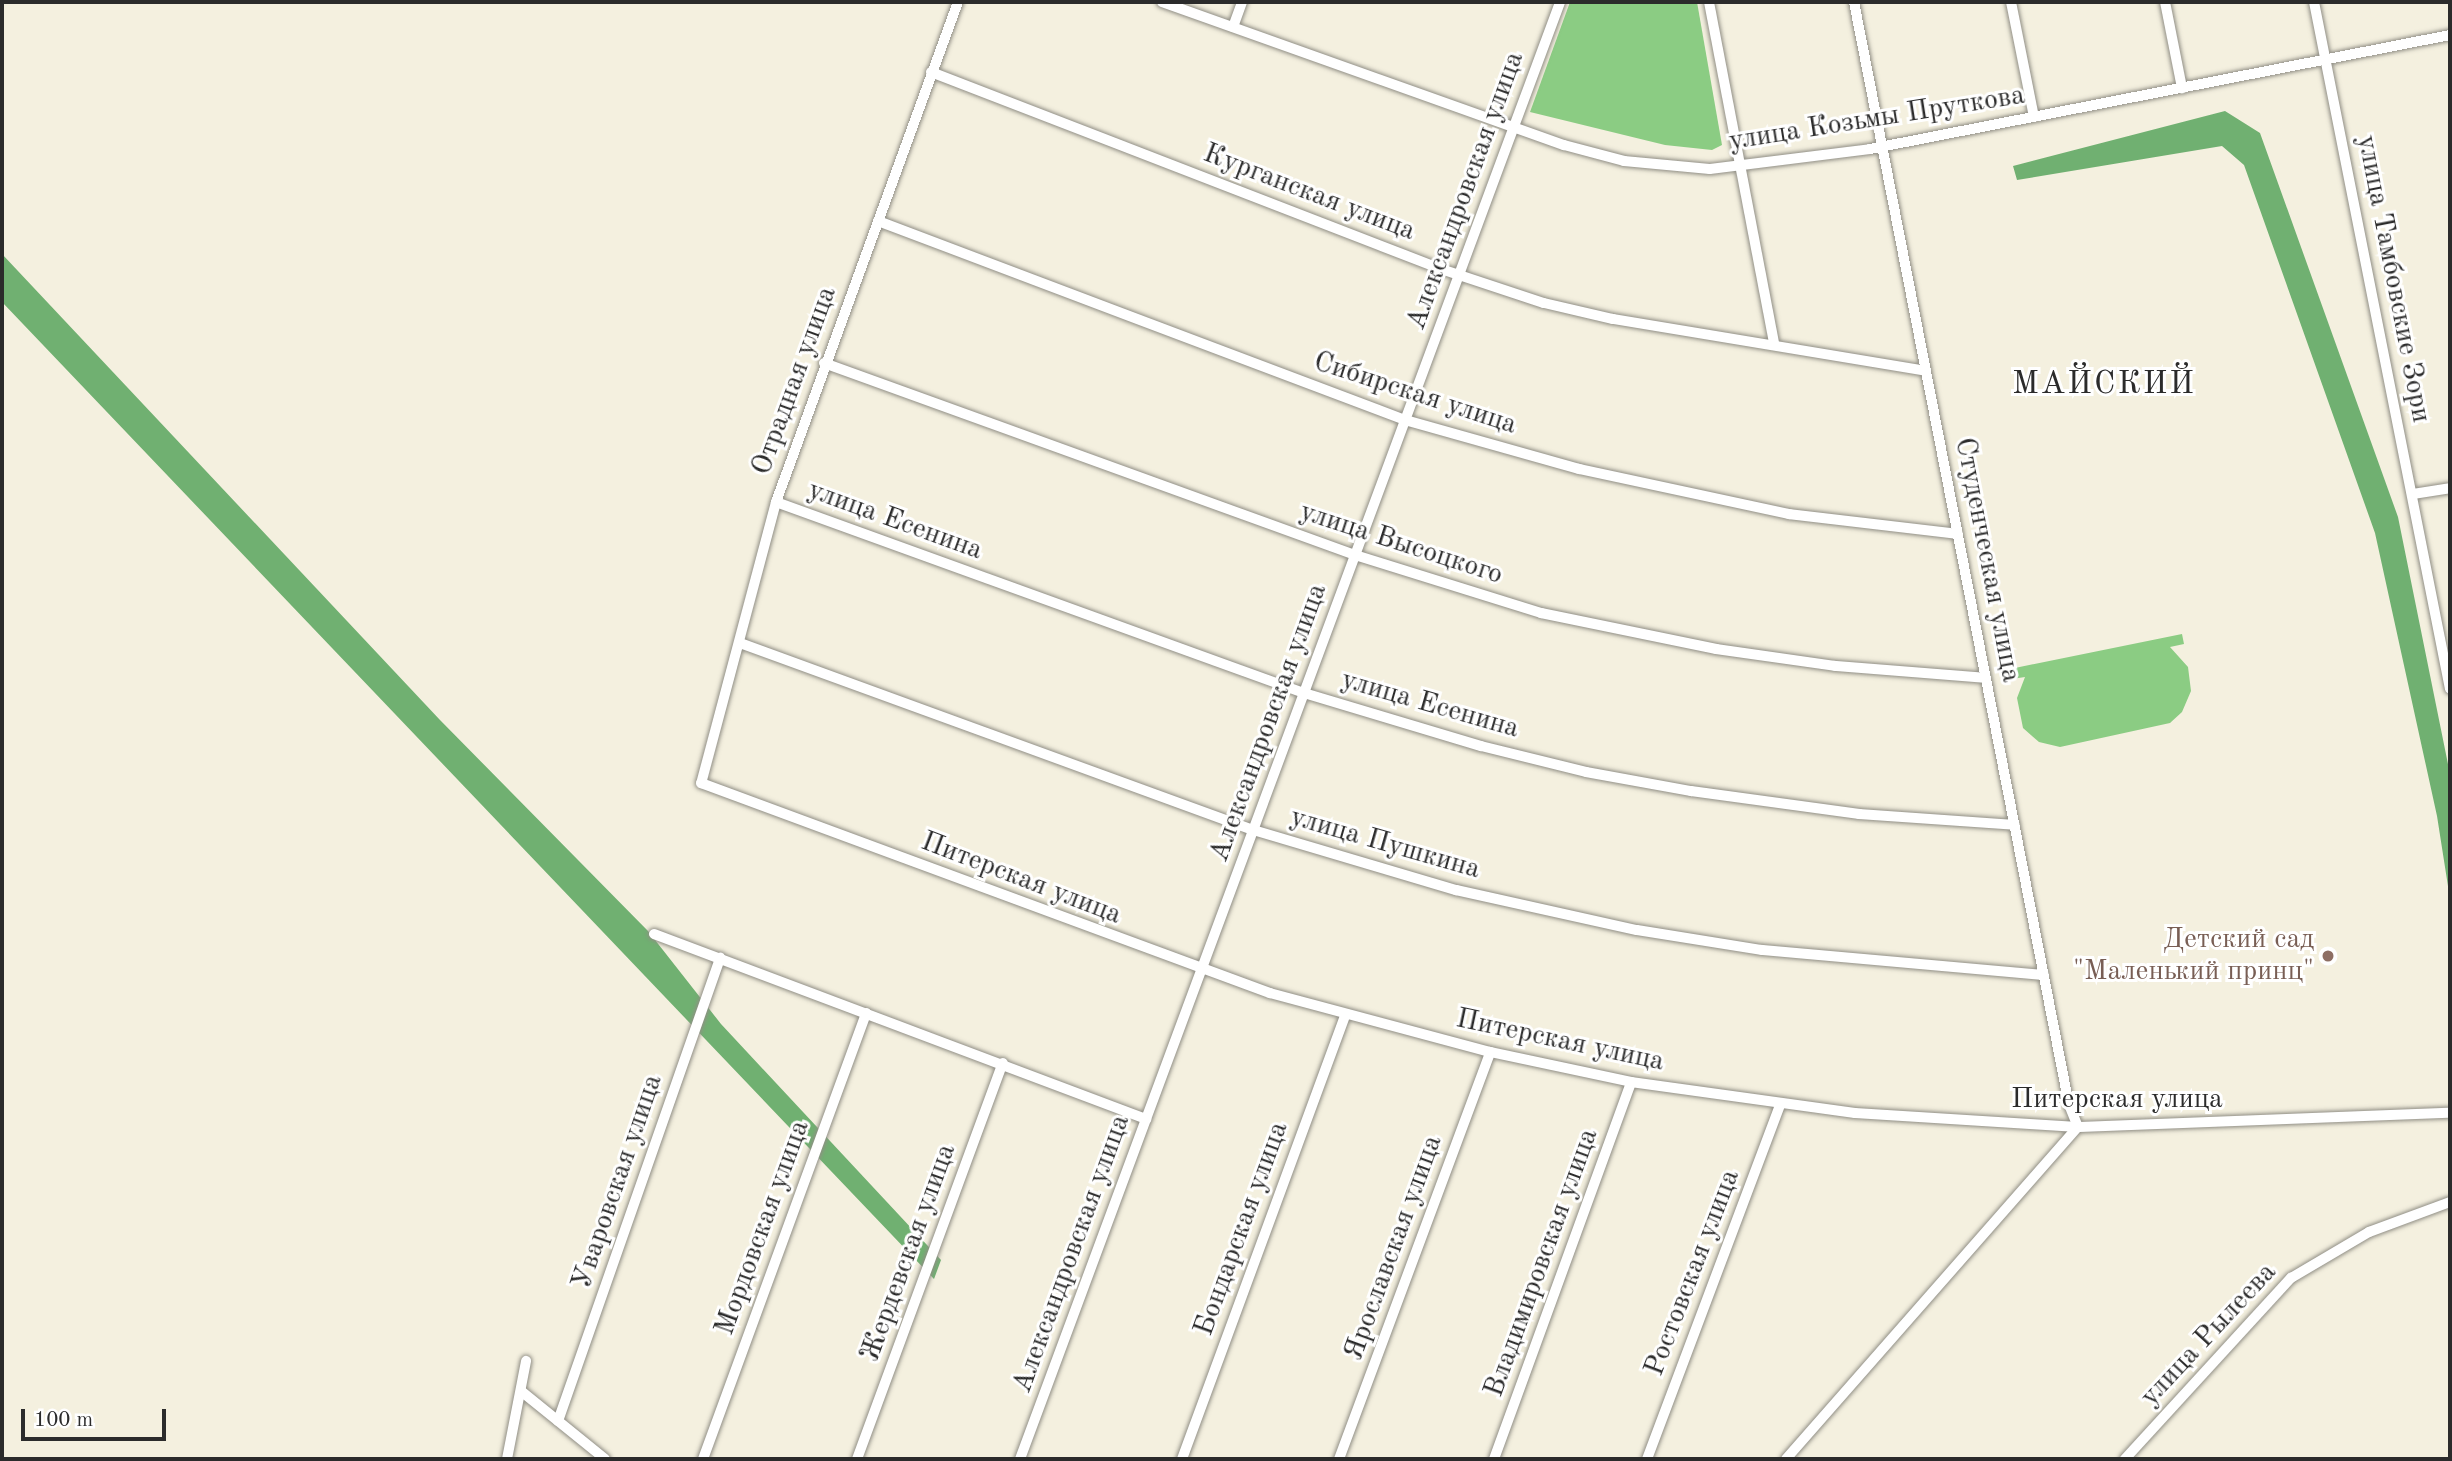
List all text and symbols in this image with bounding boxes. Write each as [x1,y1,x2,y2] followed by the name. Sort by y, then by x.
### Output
[1400,47,1532,335] street label: Александровская улица
[1727,79,2027,159] street label: улица Козьмы Пруткова
[2349,132,2437,426] street label: улица Тамбовские Зори
[1198,137,1420,249] street label: Курганская улица
[745,282,845,480] street label: Отрадная улица
[1309,345,1521,443] street label: Сибирская улица
[2013,366,2195,404] district label: МАЙСКИЙ
[1947,435,2027,685] street label: Студенческая улица
[803,474,987,568] street label: улица Есенина
[1295,495,1507,593] street label: улица Высоцкого
[1203,579,1335,867] street label: Александровская улица
[1337,664,1523,746] street label: улица Есенина
[1286,801,1484,887] street label: улица Пушкина
[916,825,1126,933] street label: Питерская улица
[2073,923,2314,989] place label: Детский сад "Маленький принц"
[2320,948,2336,964] marker: Детский сад "Маленький принц"
[1453,1003,1667,1079] street label: Питерская улица
[566,1070,670,1294] street label: Уваровская улица
[2011,1083,2223,1117] street label: Питерская улица
[1006,1110,1138,1398] street label: Александровская улица
[709,1116,817,1340] street label: Мордовская улица
[1188,1117,1296,1341] street label: Бондарская улица
[1478,1124,1606,1402] street label: Владимировская улица
[1338,1131,1450,1365] street label: Ярославская улица
[854,1140,964,1366] street label: Жердевская улица
[1638,1165,1748,1381] street label: Ростовская улица
[2134,1256,2284,1414] street label: улица Рылеева
[24,1394,170,1438] scale bar
[34,1410,93,1431] text: 100 m

